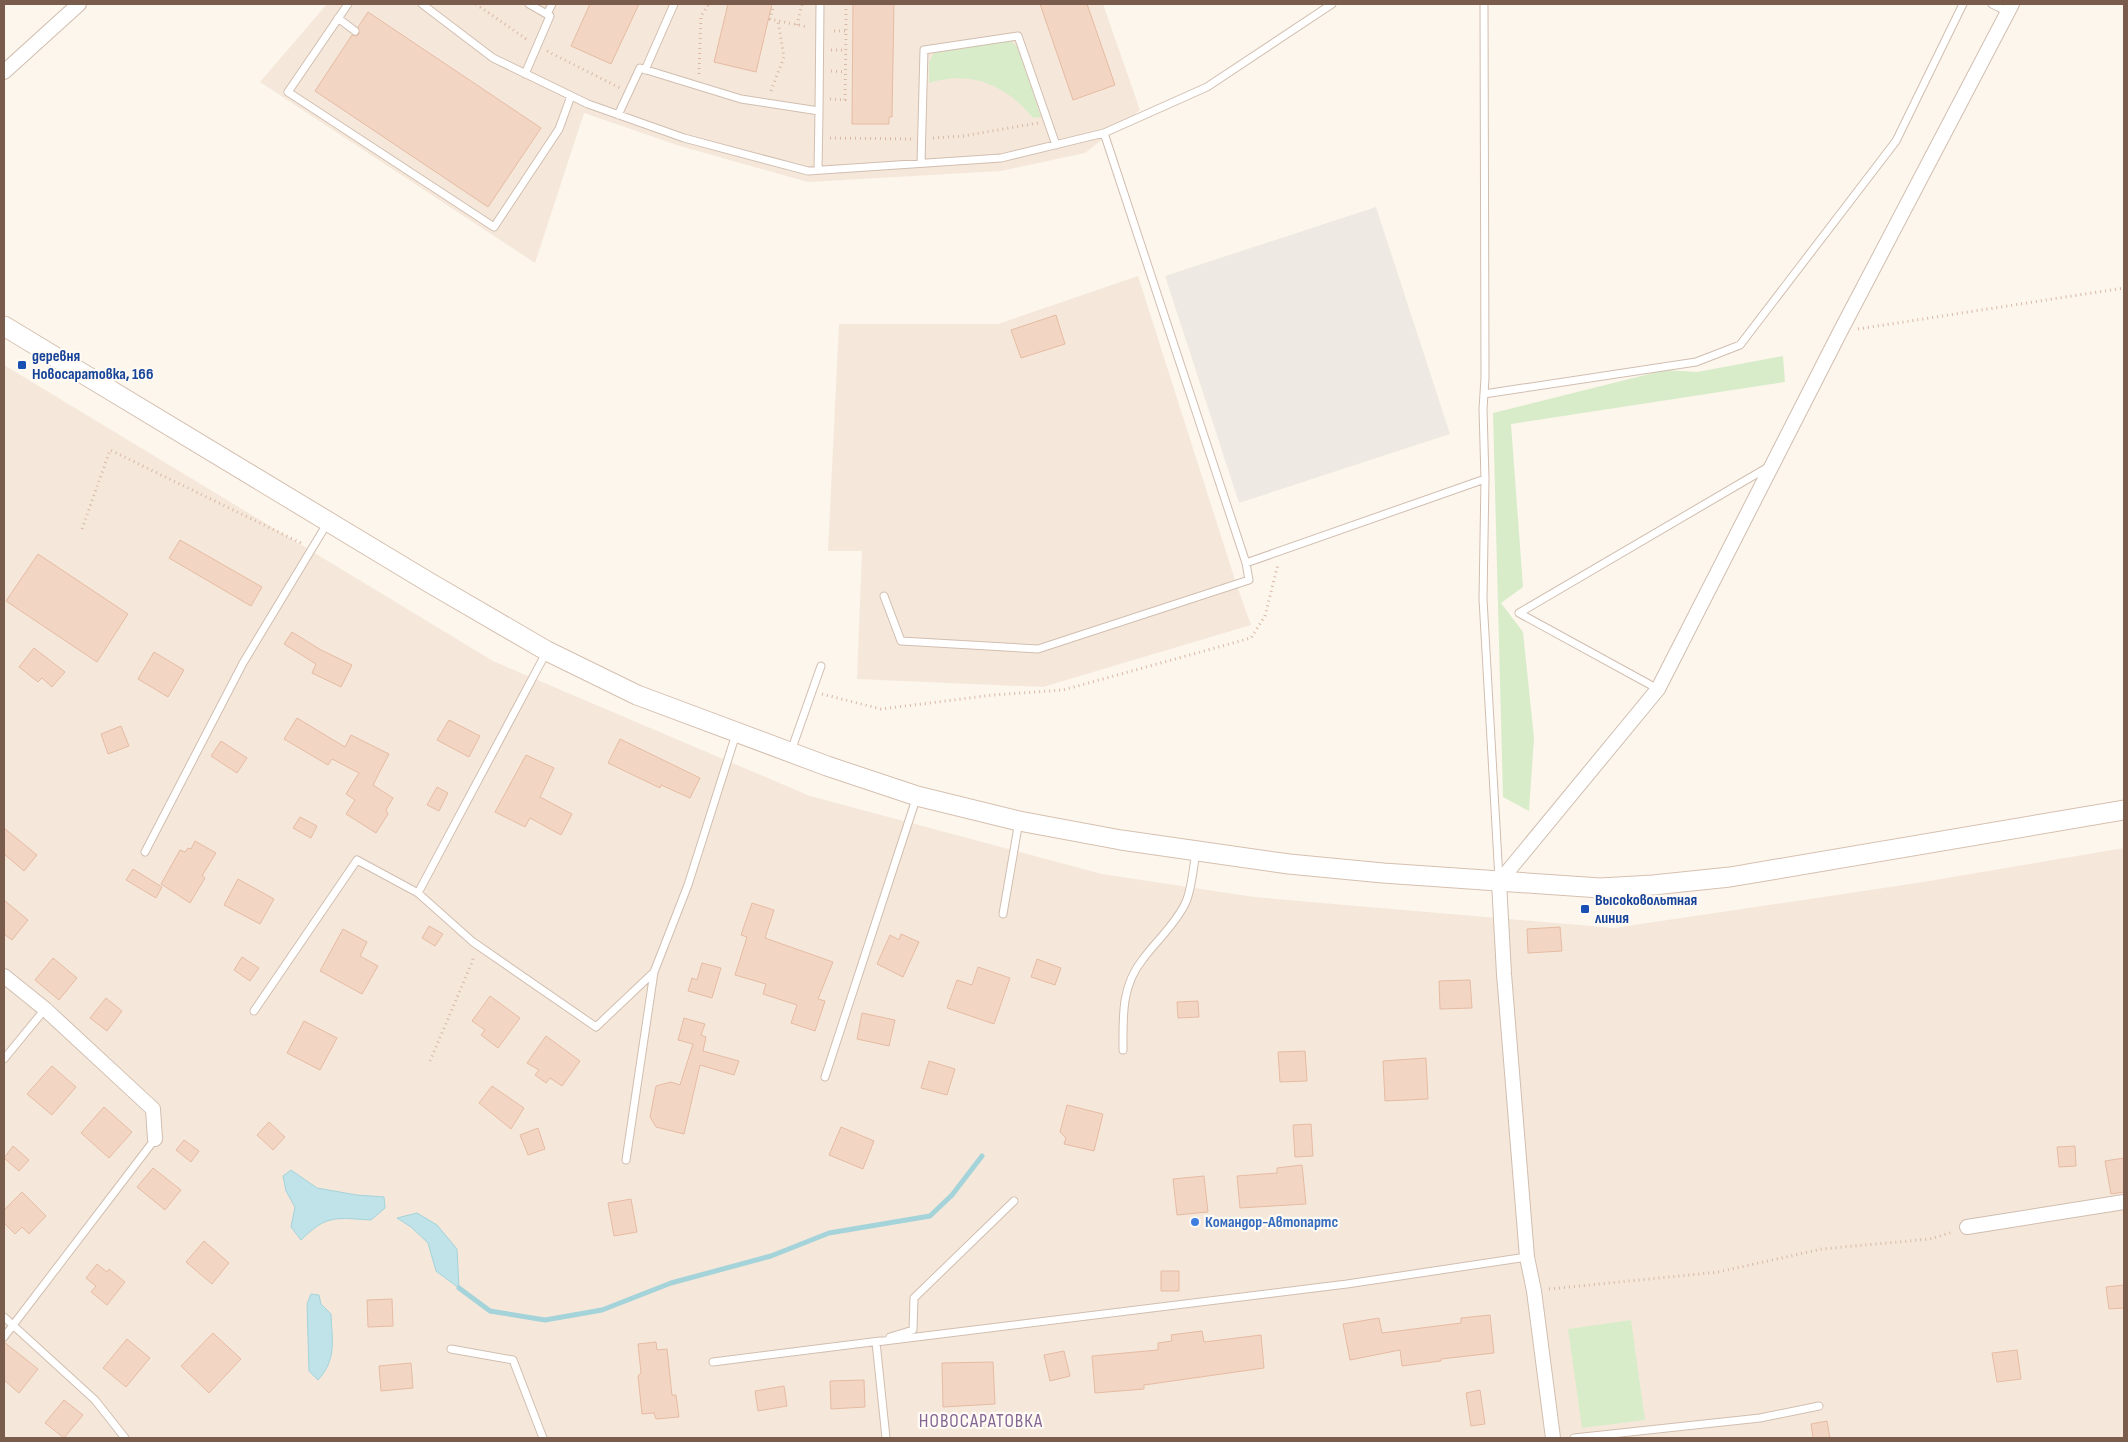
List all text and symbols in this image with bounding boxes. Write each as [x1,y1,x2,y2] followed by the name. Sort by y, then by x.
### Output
[32,347,153,384] place label: деревня Новосаратовка, 166
[16,359,28,371] marker: деревня Новосаратовка, 166
[1595,891,1697,928] place label: Высоковольтная линия
[1579,903,1591,915] marker: Высоковольтная линия
[1205,1213,1338,1232] place label: Командор-Автопартс
[1189,1216,1201,1228] marker: Командор-Автопартс
[919,1410,1043,1433] district label: НОВОСАРАТОВКА

